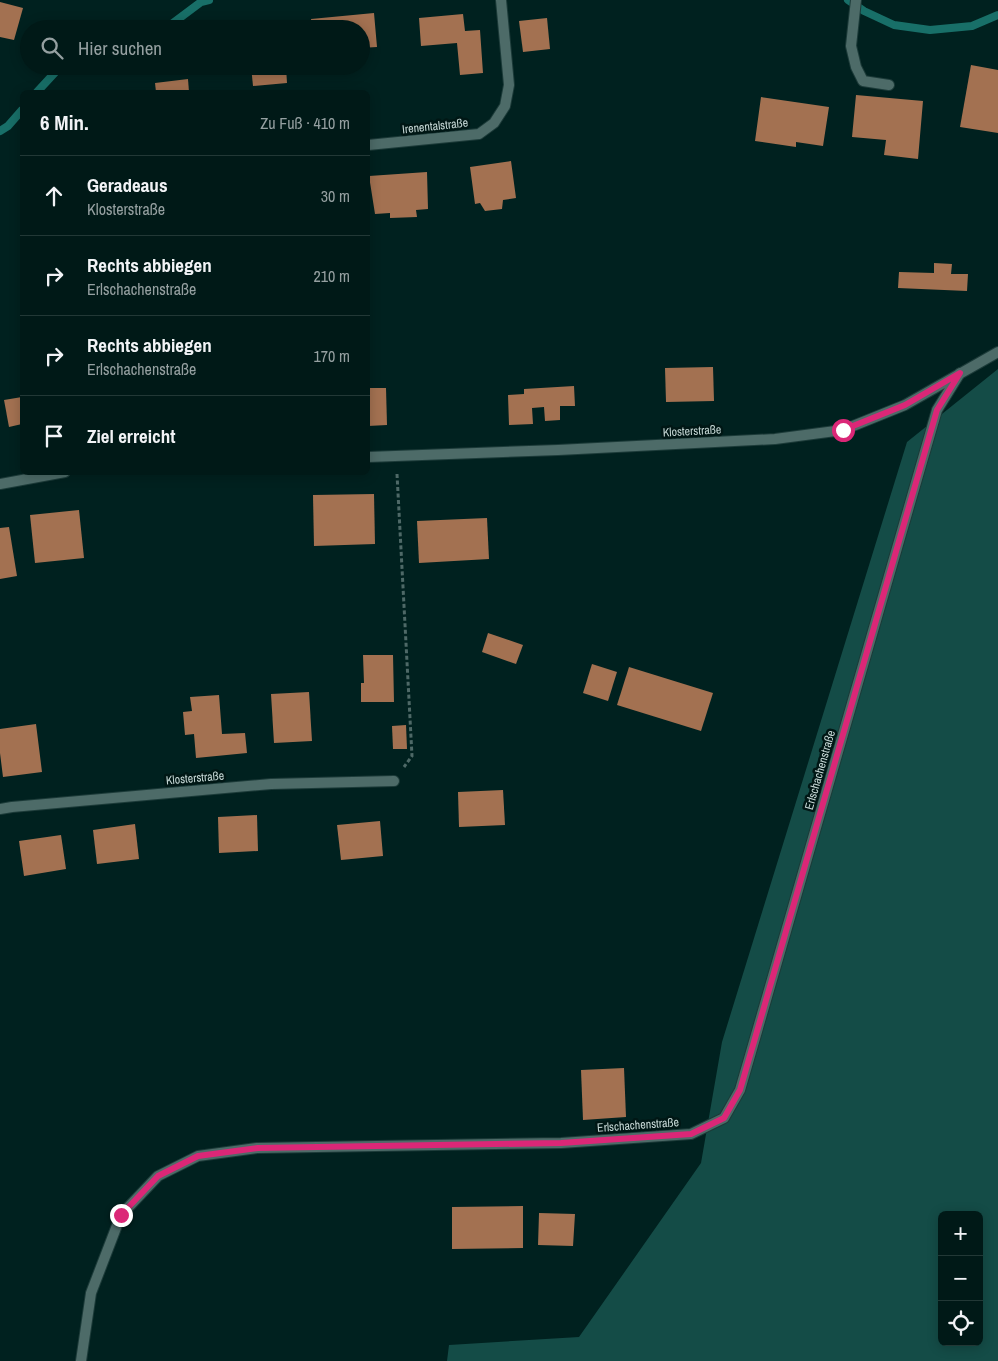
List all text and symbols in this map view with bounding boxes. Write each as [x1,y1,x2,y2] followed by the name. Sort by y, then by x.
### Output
[20,20,370,75] search box
[38,34,66,62] icon: search
[78,35,162,61] text: Hier suchen
[40,108,89,137] text: 6 Min.
[260,112,350,134] text: Zu Fuß · 410 m
[401,115,469,137] street label: Irenentalstraße
[87,172,168,198] text: Geradeaus
[40,182,68,210] icon: ahead
[321,185,350,207] text: 30 m
[87,198,165,220] text: Klosterstraße
[87,252,212,278] text: Rechts abbiegen
[40,262,68,290] icon: right
[314,265,350,287] text: 210 m
[87,278,196,300] text: Erlschachenstraße
[87,332,212,358] text: Rechts abbiegen
[40,342,68,370] icon: right
[314,345,350,367] text: 170 m
[87,358,196,380] text: Erlschachenstraße
[832,419,855,442] route start
[662,421,722,441] street label: Klosterstraße
[40,422,68,450] icon: arrive
[87,423,175,449] text: Ziel erreicht
[801,728,839,812] street label: Erlschachenstraße
[165,767,225,789] street label: Klosterstraße
[597,1114,679,1136] street label: Erlschachenstraße
[110,1204,133,1227] route end
[938,1211,983,1346] map controls
[938,1211,983,1256] button: +
[938,1256,983,1301] button: −
[938,1301,983,1346] button: locate

